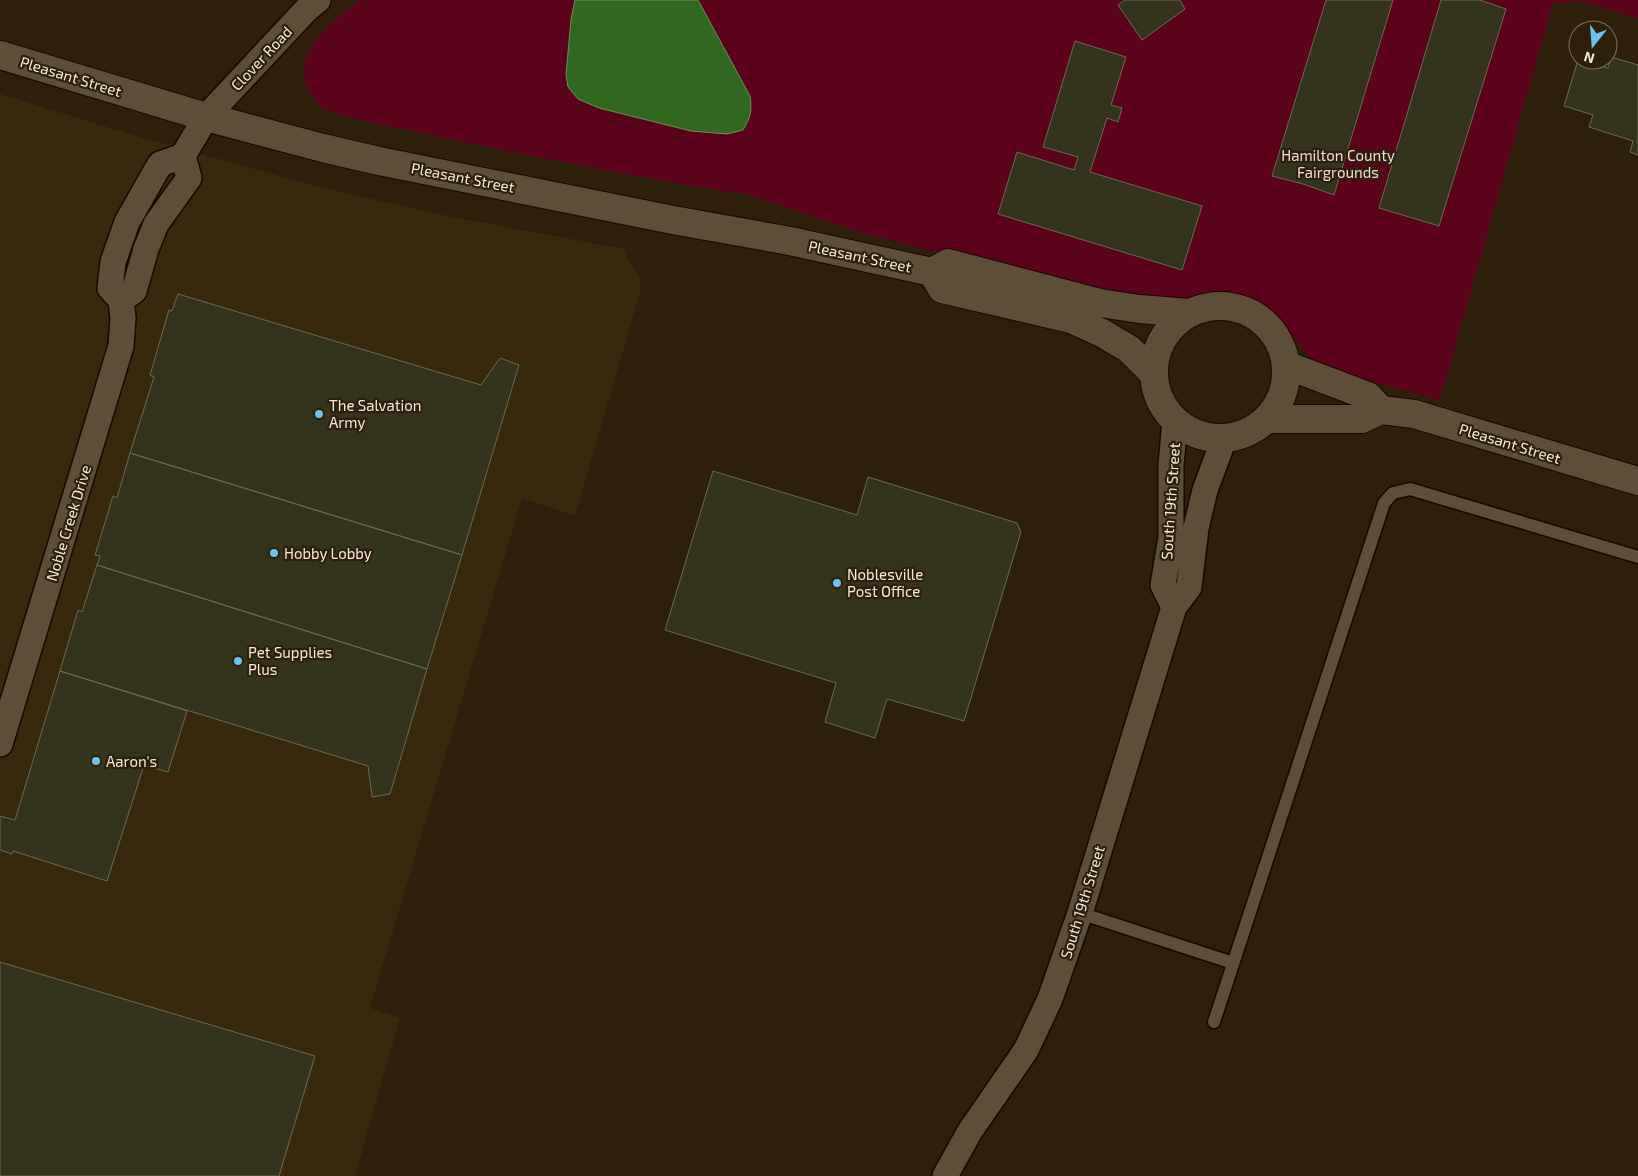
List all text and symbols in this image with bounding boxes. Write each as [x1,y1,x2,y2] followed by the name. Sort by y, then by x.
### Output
[1568,20,1618,70] north arrow
[227,22,295,94] street label: Clover Road
[1582,48,1596,68] text: N
[18,52,124,100] street label: Pleasant Street
[1281,146,1395,181] park label: Hamilton County Fairgrounds
[410,158,516,196] street label: Pleasant Street
[807,236,913,276] street label: Pleasant Street
[329,396,421,431] place label: The Salvation Army
[313,408,325,420] marker: The Salvation Army
[1457,419,1563,467] street label: Pleasant Street
[1157,442,1183,560] street label: South 19th Street
[42,463,94,583] street label: Noble Creek Drive
[284,544,372,562] place label: Hobby Lobby
[268,547,280,559] marker: Hobby Lobby
[847,565,923,600] place label: Noblesville Post Office
[831,577,843,589] marker: Noblesville Post Office
[248,643,332,678] place label: Pet Supplies Plus
[232,655,244,667] marker: Pet Supplies Plus
[106,752,157,770] place label: Aaron's
[90,755,102,767] marker: Aaron's
[1056,843,1108,961] street label: South 19th Street

